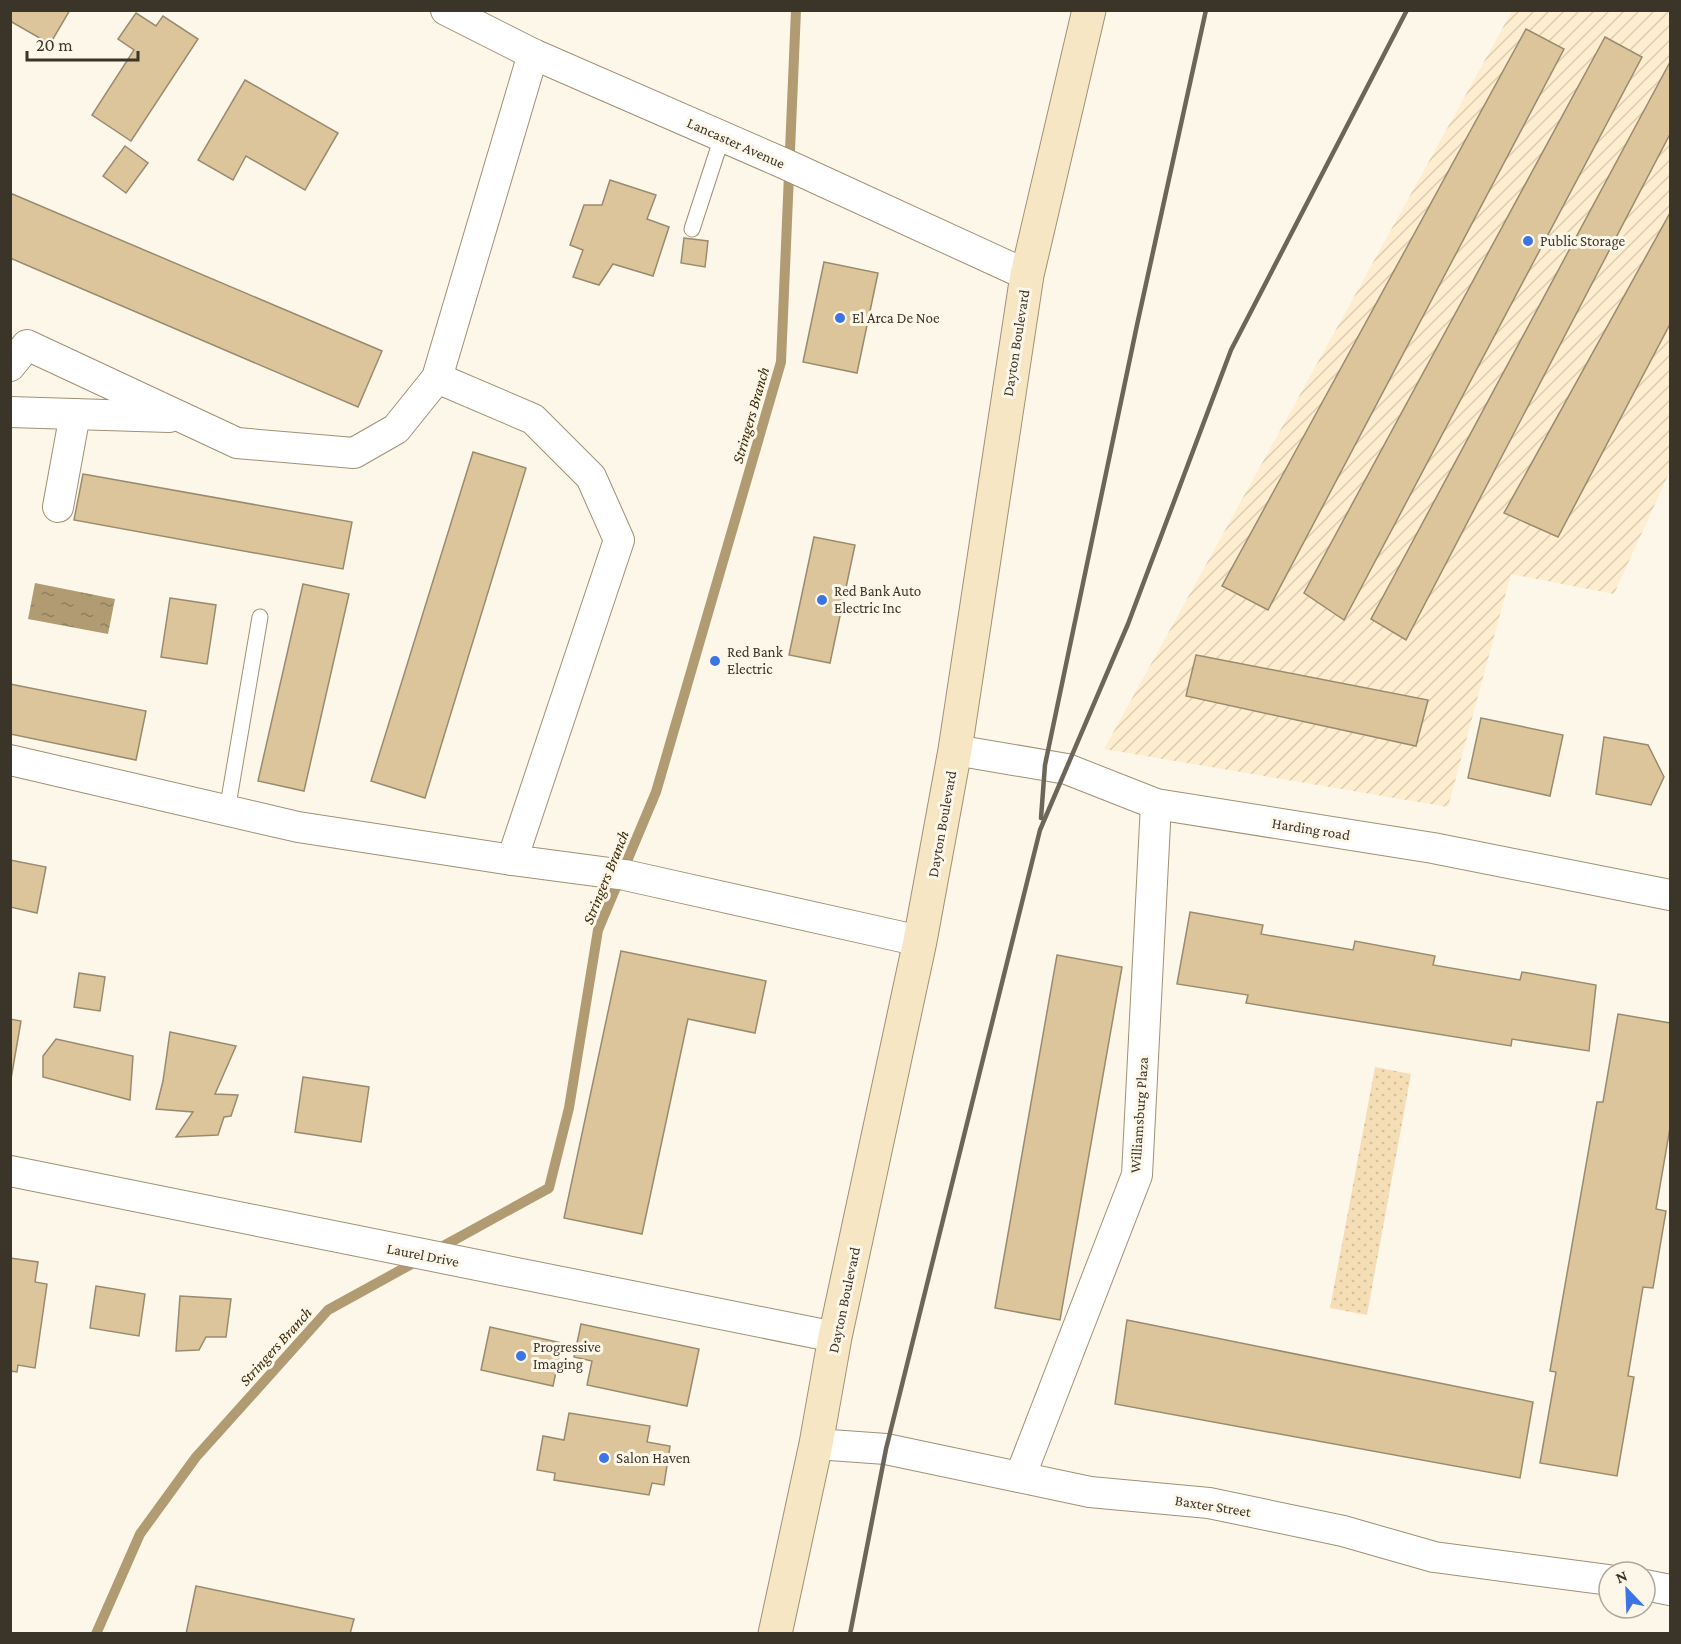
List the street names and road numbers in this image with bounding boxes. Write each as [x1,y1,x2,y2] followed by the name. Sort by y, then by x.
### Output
[685,114,788,172] street label: Lancaster Avenue
[1000,288,1033,398] street label: Dayton Boulevard
[925,769,960,879] street label: Dayton Boulevard
[1271,815,1351,844] street label: Harding road
[1127,1056,1152,1174] street label: Williamsburg Plaza
[385,1240,461,1270] street label: Laurel Drive
[825,1246,864,1355] street label: Dayton Boulevard
[1174,1492,1253,1520] street label: Baxter Street

